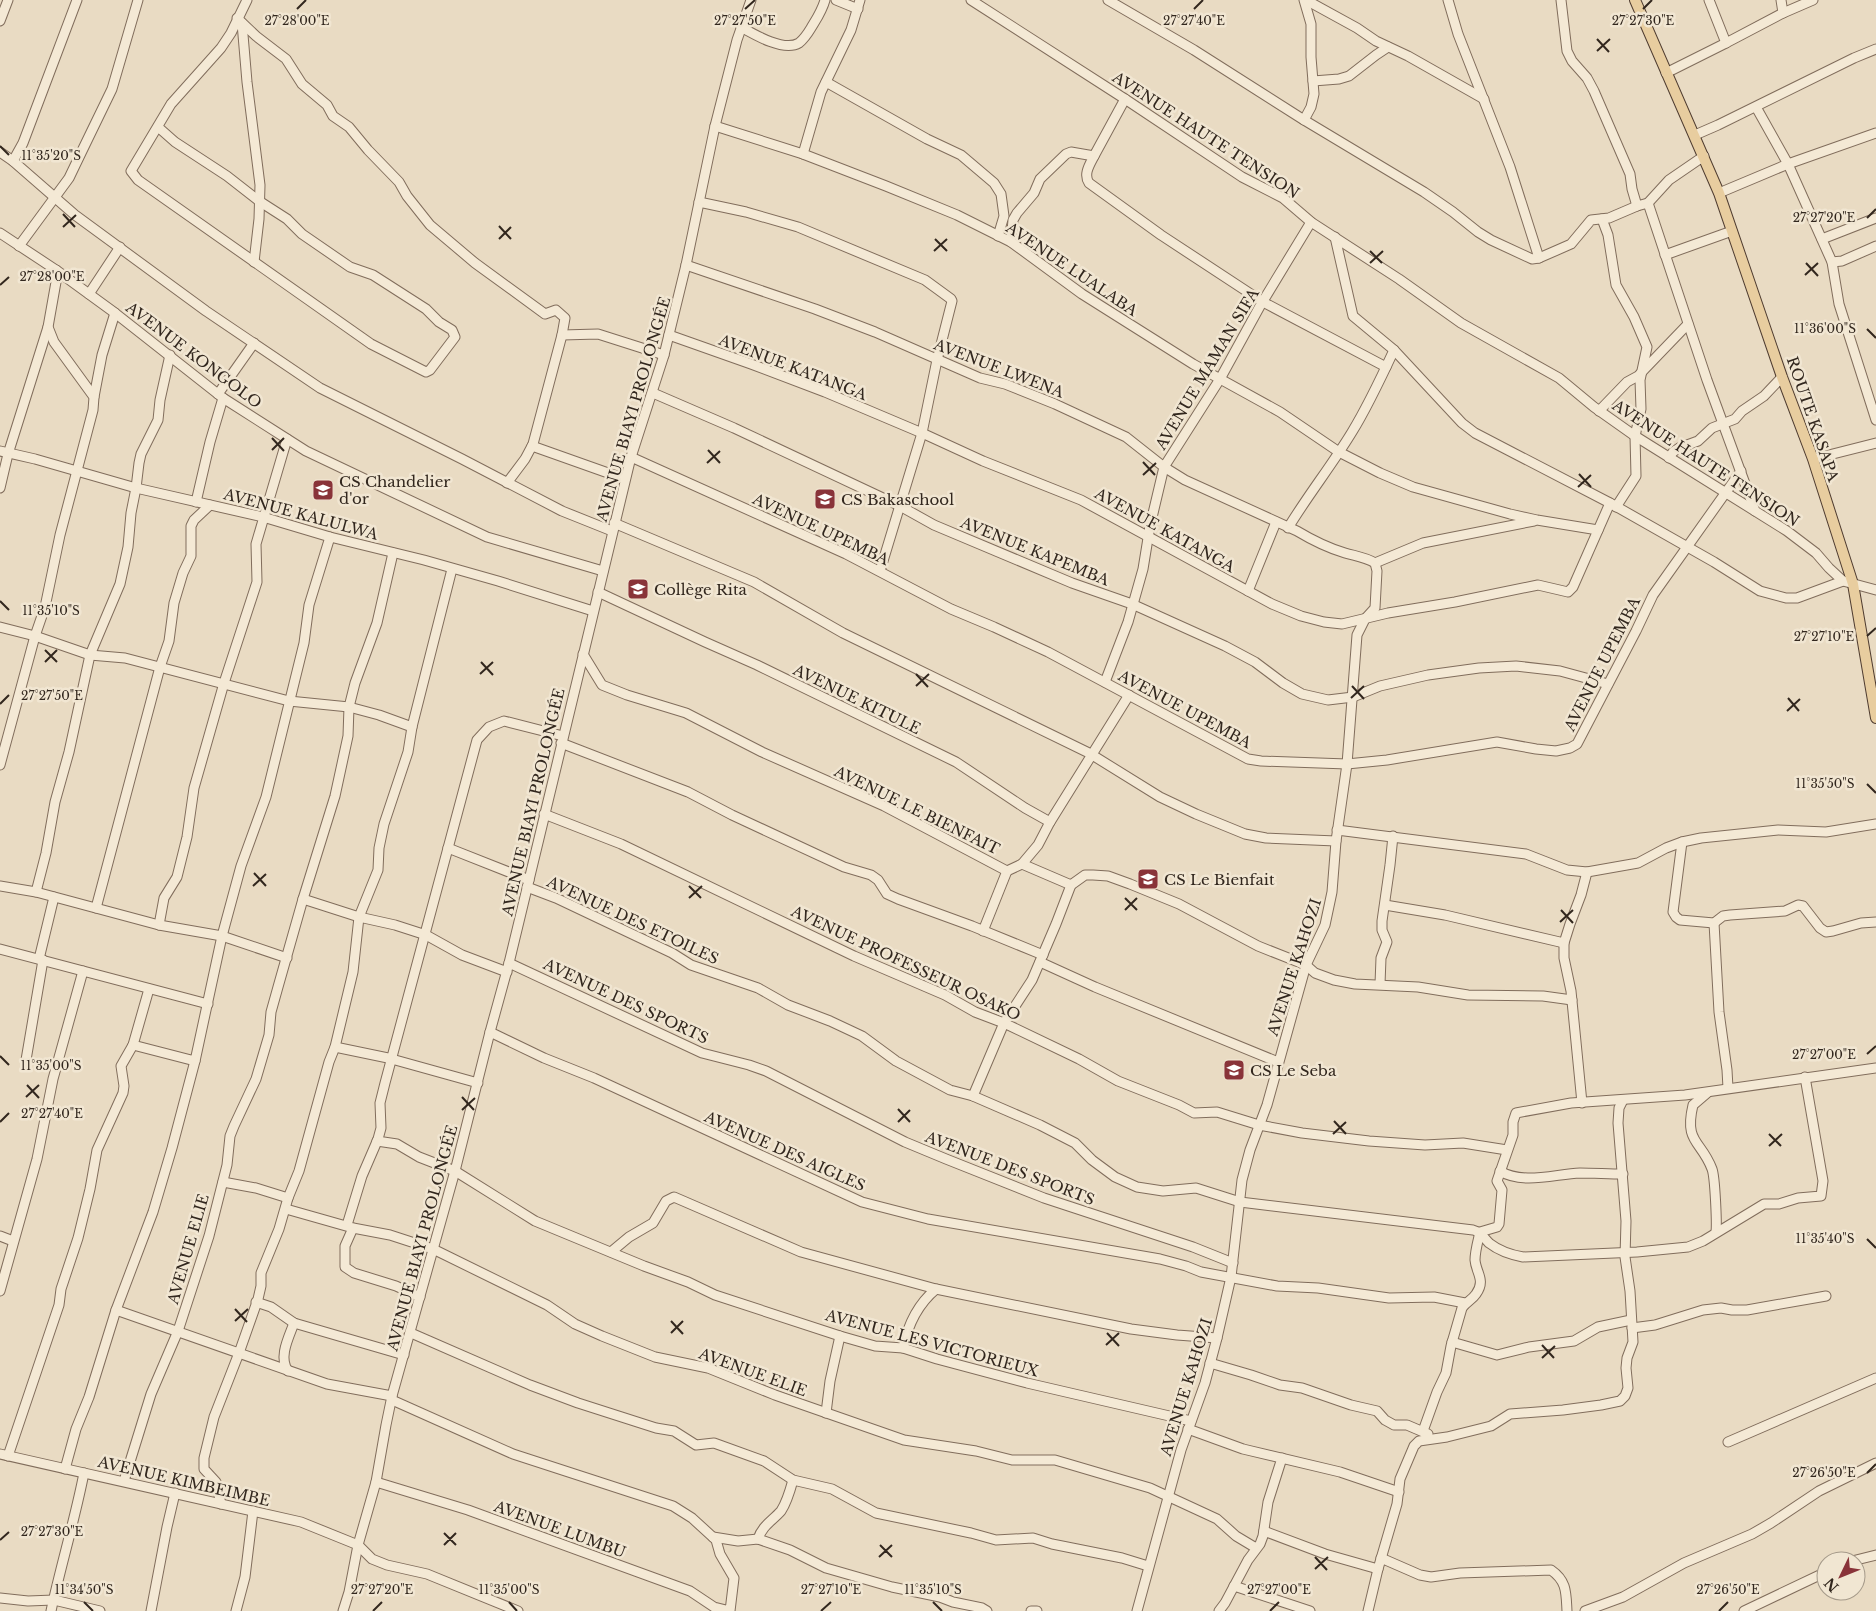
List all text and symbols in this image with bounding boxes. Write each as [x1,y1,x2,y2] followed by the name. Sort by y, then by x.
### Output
[264,13,330,28] text: 27°28'00"E
[714,13,776,28] text: 27°27'50"E
[1163,13,1225,28] text: 27°27'40"E
[1612,13,1675,28] text: 27°27'30"E
[1108,67,1303,203] street label: AVENUE HAUTE TENSION
[21,148,81,163] text: 11°35'20"S
[1793,210,1856,225] text: 27°27'20"E
[1002,217,1142,320] street label: AVENUE LUALABA
[19,269,85,284] text: 27°28'00"E
[1151,284,1263,454] street label: AVENUE MAMAN SIFA
[591,294,674,525] street label: AVENUE BIAYI PROLONGÉE
[122,297,266,412] street label: AVENUE KONGOLO
[1794,321,1856,336] text: 11°36'00"S
[715,330,870,404] street label: AVENUE KATANGA
[930,334,1067,402] street label: AVENUE LWENA
[1783,354,1843,484] street label: ROUTE KASAPA
[1608,395,1803,531] street label: AVENUE HAUTE TENSION
[339,472,451,508] place label: CS Chandelier d'or
[311,478,335,502] school or university icon: CS Chandelier d'or
[1091,483,1239,577] street label: AVENUE KATANGA
[221,484,381,544] street label: AVENUE KALULWA
[813,487,837,511] school or university icon: CS Bakaschool
[749,489,892,569] street label: AVENUE UPEMBA
[841,490,954,509] place label: CS Bakaschool
[957,512,1112,590] street label: AVENUE KAPEMBA
[626,577,650,601] school or university icon: Collège Rita
[654,580,748,599] place label: Collège Rita
[1559,593,1644,735] street label: AVENUE UPEMBA
[22,603,80,618] text: 11°35'10"S
[1794,629,1855,644] text: 27°27'10"E
[789,659,924,738] street label: AVENUE KITULE
[1114,665,1255,752] street label: AVENUE UPEMBA
[497,686,569,919] street label: AVENUE BIAYI PROLONGÉE
[21,688,83,703] text: 27°27'50"E
[830,761,1003,858] street label: AVENUE LE BIENFAIT
[1796,776,1855,791] text: 11°35'50"S
[1136,867,1160,891] school or university icon: CS Le Bienfait
[1164,870,1275,889] place label: CS Le Bienfait
[543,871,722,968] street label: AVENUE DES ETOILES
[1262,896,1325,1039] street label: AVENUE KAHOZI
[787,901,1024,1025] street label: AVENUE PROFESSEUR OSAKO
[540,954,712,1048] street label: AVENUE DES SPORTS
[1792,1047,1856,1062] text: 27°27'00"E
[21,1058,82,1073] text: 11°35'00"S
[1222,1058,1246,1082] school or university icon: CS Le Seba
[1250,1061,1337,1080] place label: CS Le Seba
[21,1106,83,1121] text: 27°27'40"E
[701,1106,868,1195] street label: AVENUE DES AIGLES
[382,1123,461,1354] street label: AVENUE BIAYI PROLONGÉE
[922,1127,1097,1209] street label: AVENUE DES SPORTS
[163,1192,213,1307] street label: AVENUE ELIE
[1796,1231,1855,1246] text: 11°35'40"S
[822,1305,1041,1381] street label: AVENUE LES VICTORIEUX
[1156,1316,1216,1459] street label: AVENUE KAHOZI
[695,1343,810,1400] street label: AVENUE ELIE
[95,1452,272,1510] street label: AVENUE KIMBEIMBE
[1792,1465,1856,1480] text: 27°26'50"E
[491,1496,629,1562] street label: AVENUE LUMBU
[21,1524,84,1539] text: 27°27'30"E
[1816,1551,1866,1601] north arrow
[1820,1574,1843,1596] text: N
[55,1582,114,1597] text: 11°34'50"S
[351,1582,414,1597] text: 27°27'20"E
[479,1582,540,1597] text: 11°35'00"S
[801,1582,862,1597] text: 27°27'10"E
[904,1582,962,1597] text: 11°35'10"S
[1247,1582,1311,1597] text: 27°27'00"E
[1696,1582,1760,1597] text: 27°26'50"E

